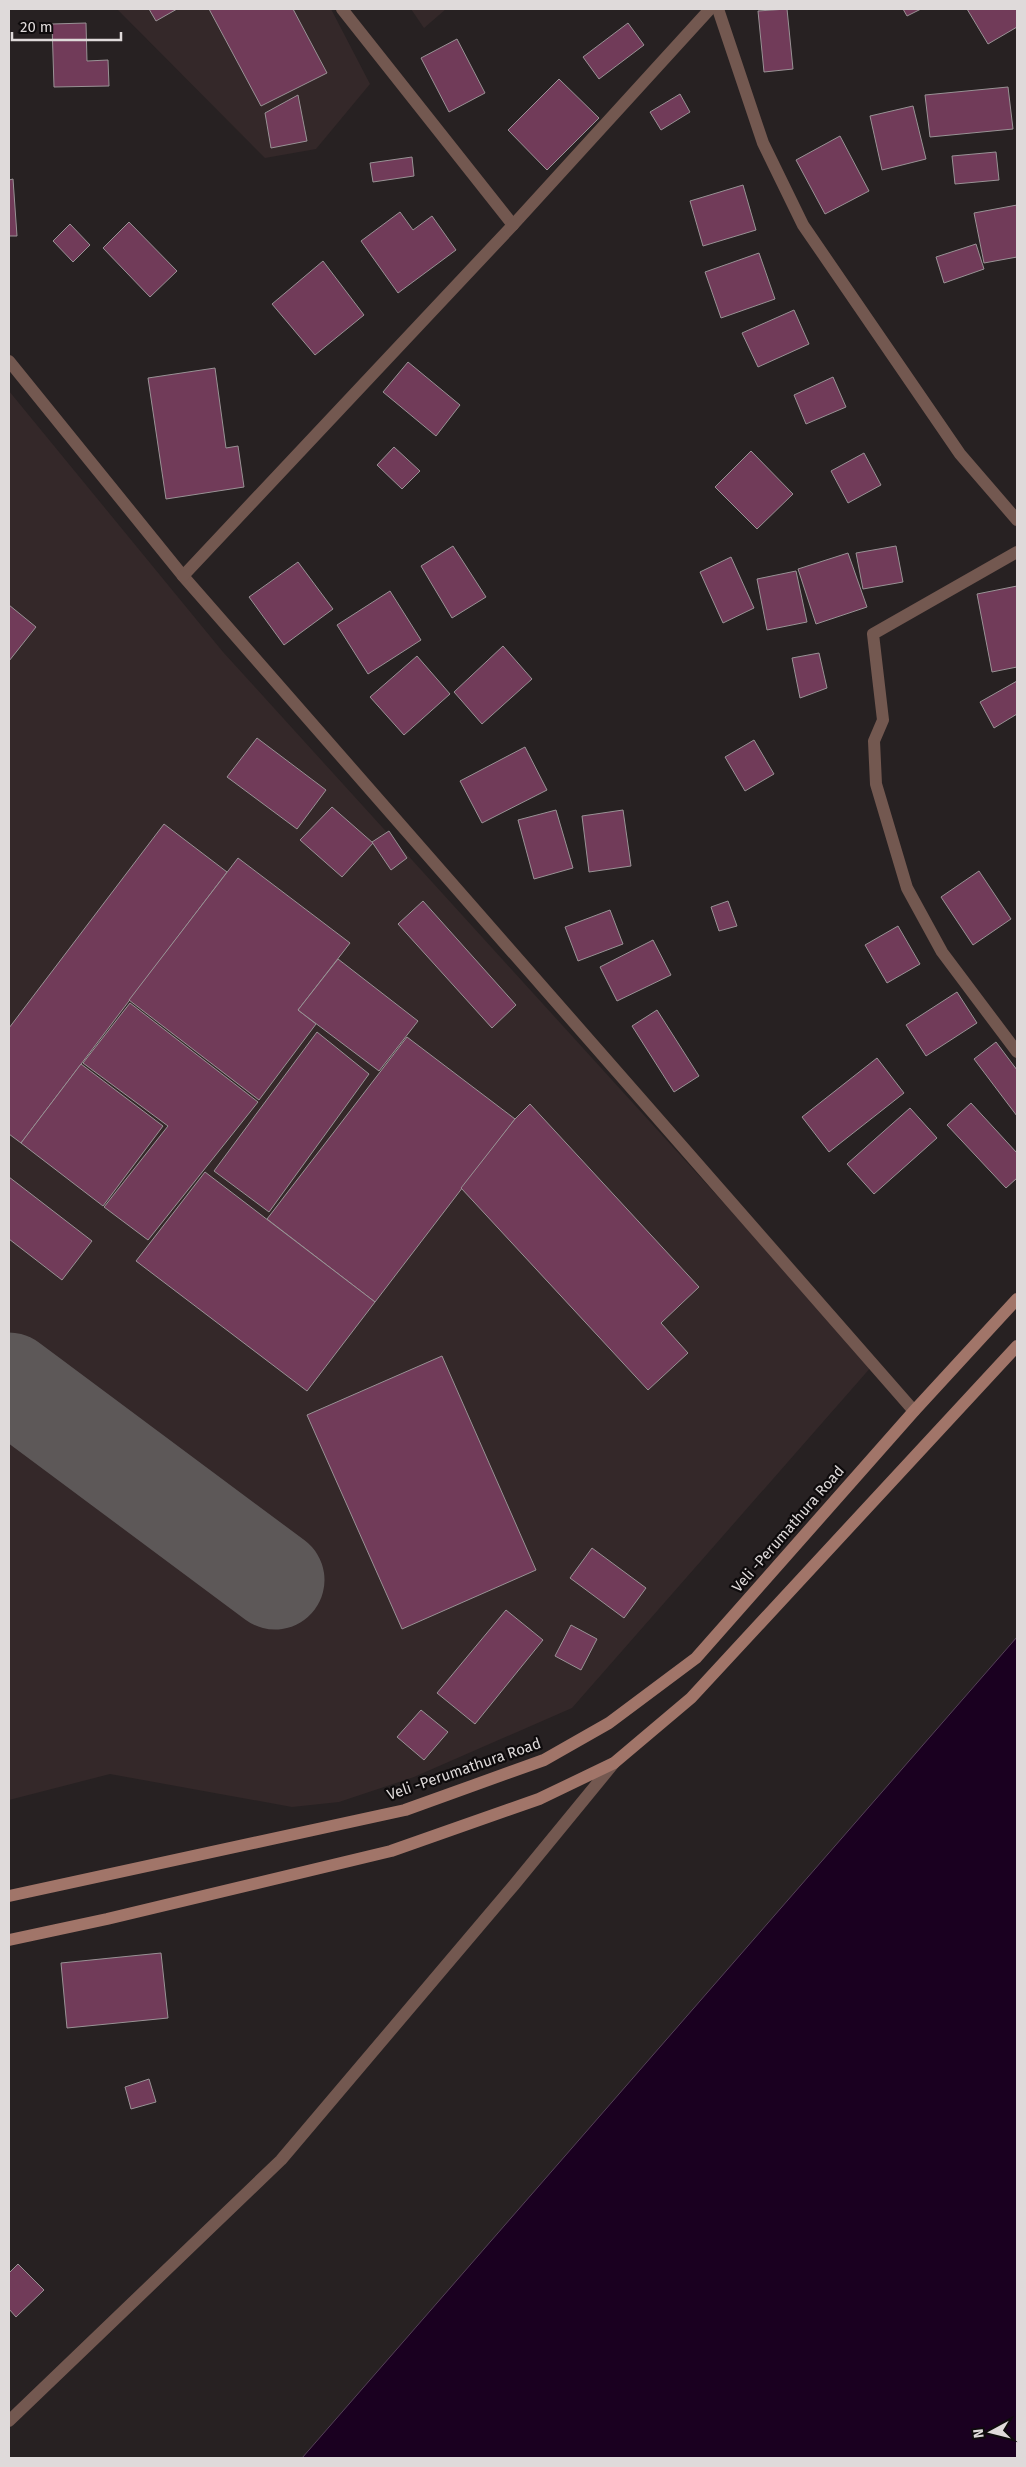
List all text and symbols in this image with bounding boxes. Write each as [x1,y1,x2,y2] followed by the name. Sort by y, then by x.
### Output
[12,10,121,42] scale bar
[20,18,53,36] text: 20 m
[728,1462,848,1596] street label: Veli -Perumathura Road
[385,1734,543,1804] street label: Veli -Perumathura Road
[966,2407,1016,2457] north arrow
[970,2428,988,2439] text: N

